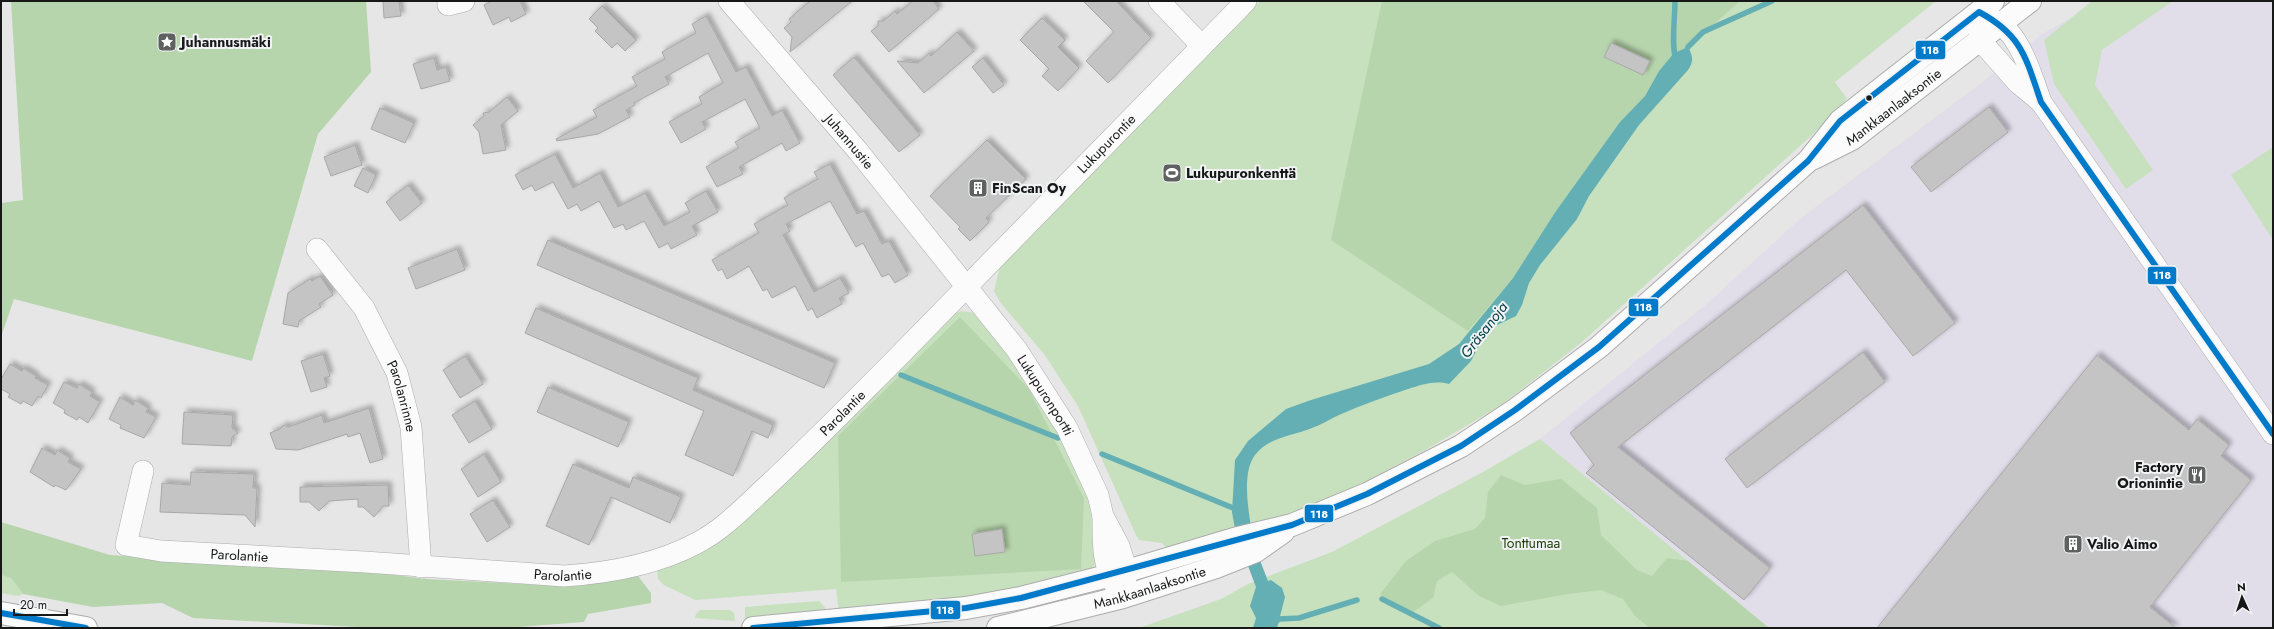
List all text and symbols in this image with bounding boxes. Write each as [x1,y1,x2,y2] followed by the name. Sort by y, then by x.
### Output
[156,31,178,53] place icon: Juhannusmäki
[178,32,271,52] place label: Juhannusmäki
[1915,40,1946,60] line badge: 118
[1921,42,1939,58] text: 118
[1842,63,1946,150] street label: Mankkaanlaaksontie
[1864,93,1874,103] unlabelled marker
[819,108,879,173] street label: Juhannustie
[1073,109,1140,178] street label: Lukupurontie
[1161,162,1183,184] sports icon: Lukupuronkenttä
[1186,163,1296,183] place label: Lukupuronkenttä
[967,177,989,199] building icon: FinScan Oy
[992,178,1067,198] place label: FinScan Oy
[2147,266,2177,285] line badge: 118
[2153,267,2171,283] text: 118
[1455,297,1513,363] water label: Gräsanoja
[1628,298,1659,317] line badge: 118
[1634,299,1652,315] text: 118
[1012,351,1079,439] street label: Lukupuronportti
[382,357,421,433] street label: Parolanrinne
[815,385,870,440] street label: Parolantie
[2117,457,2184,493] place label: Factory Orionintie
[2186,464,2208,486] restaurant icon: Factory Orionintie
[1304,504,1334,523] line badge: 118
[1310,506,1328,522] text: 118
[1502,533,1560,553] park label: Tonttumaa
[2062,533,2084,555] building icon: Valio Aimo
[2086,534,2157,554] place label: Valio Aimo
[210,544,269,567] street label: Parolantie
[1091,561,1208,614] street label: Mankkaanlaaksontie
[533,564,593,586] street label: Parolantie
[2222,577,2262,617] north arrow
[2237,579,2246,595] text: N
[14,591,67,617] scale bar
[20,596,47,614] text: 20 m
[930,600,961,620] line badge: 118
[936,602,954,618] text: 118

